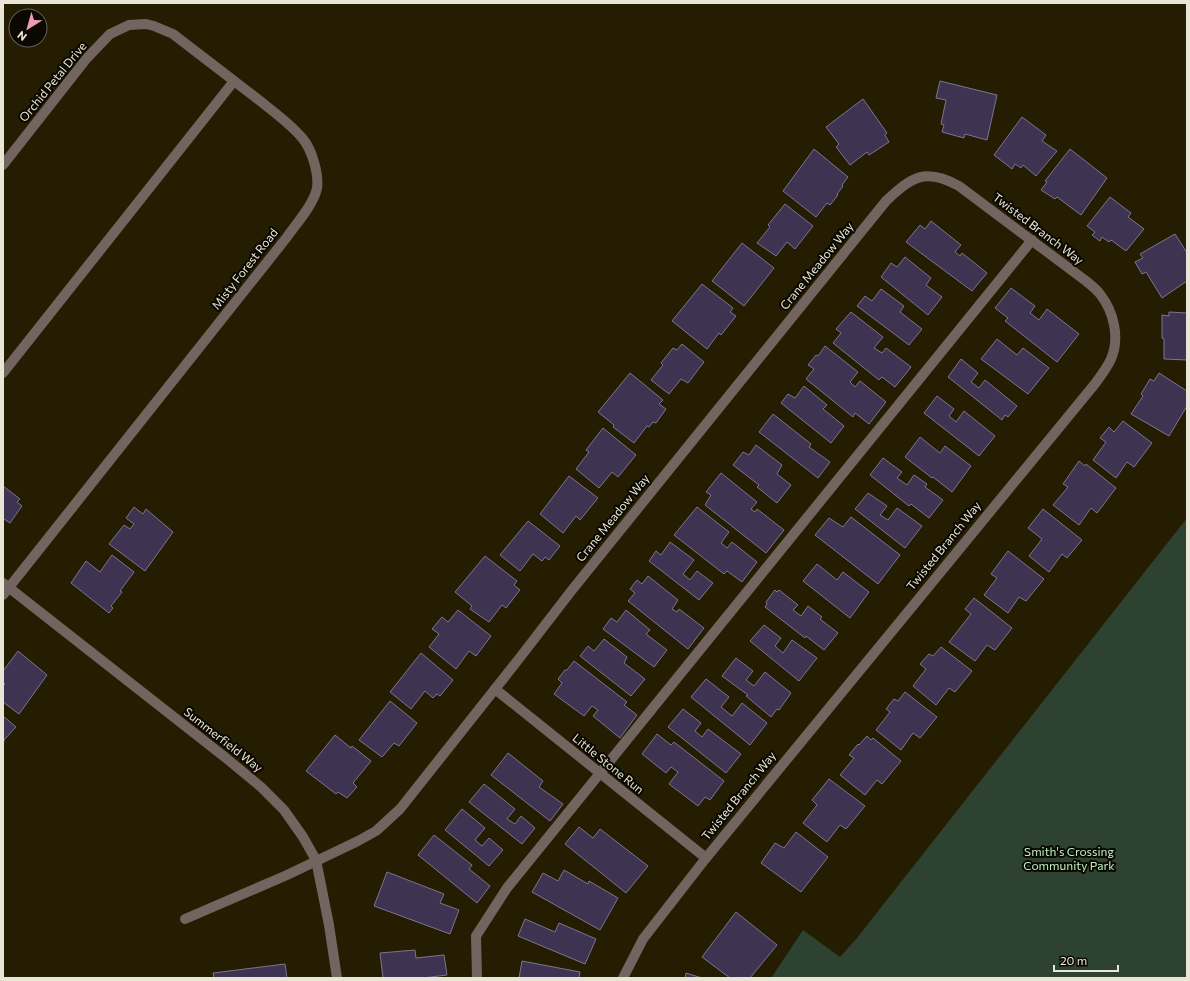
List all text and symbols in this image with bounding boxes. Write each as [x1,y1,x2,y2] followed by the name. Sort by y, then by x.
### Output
[8,8,48,48] north arrow
[14,29,29,44] text: N
[16,39,89,124] street label: Orchid Petal Drive
[990,189,1087,267] street label: Twisted Branch Way
[777,219,856,312] street label: Crane Meadow Way
[208,225,280,312] street label: Misty Forest Road
[573,471,652,564] street label: Crane Meadow Way
[903,498,983,593] street label: Twisted Branch Way
[181,704,266,774] street label: Summerfield Way
[570,730,647,796] street label: Little Stone Run
[698,748,778,843] street label: Twisted Branch Way
[1023,844,1115,872] park label: Smith's Crossing Community Park
[1054,947,1118,973] scale bar
[1060,953,1087,967] text: 20 m

